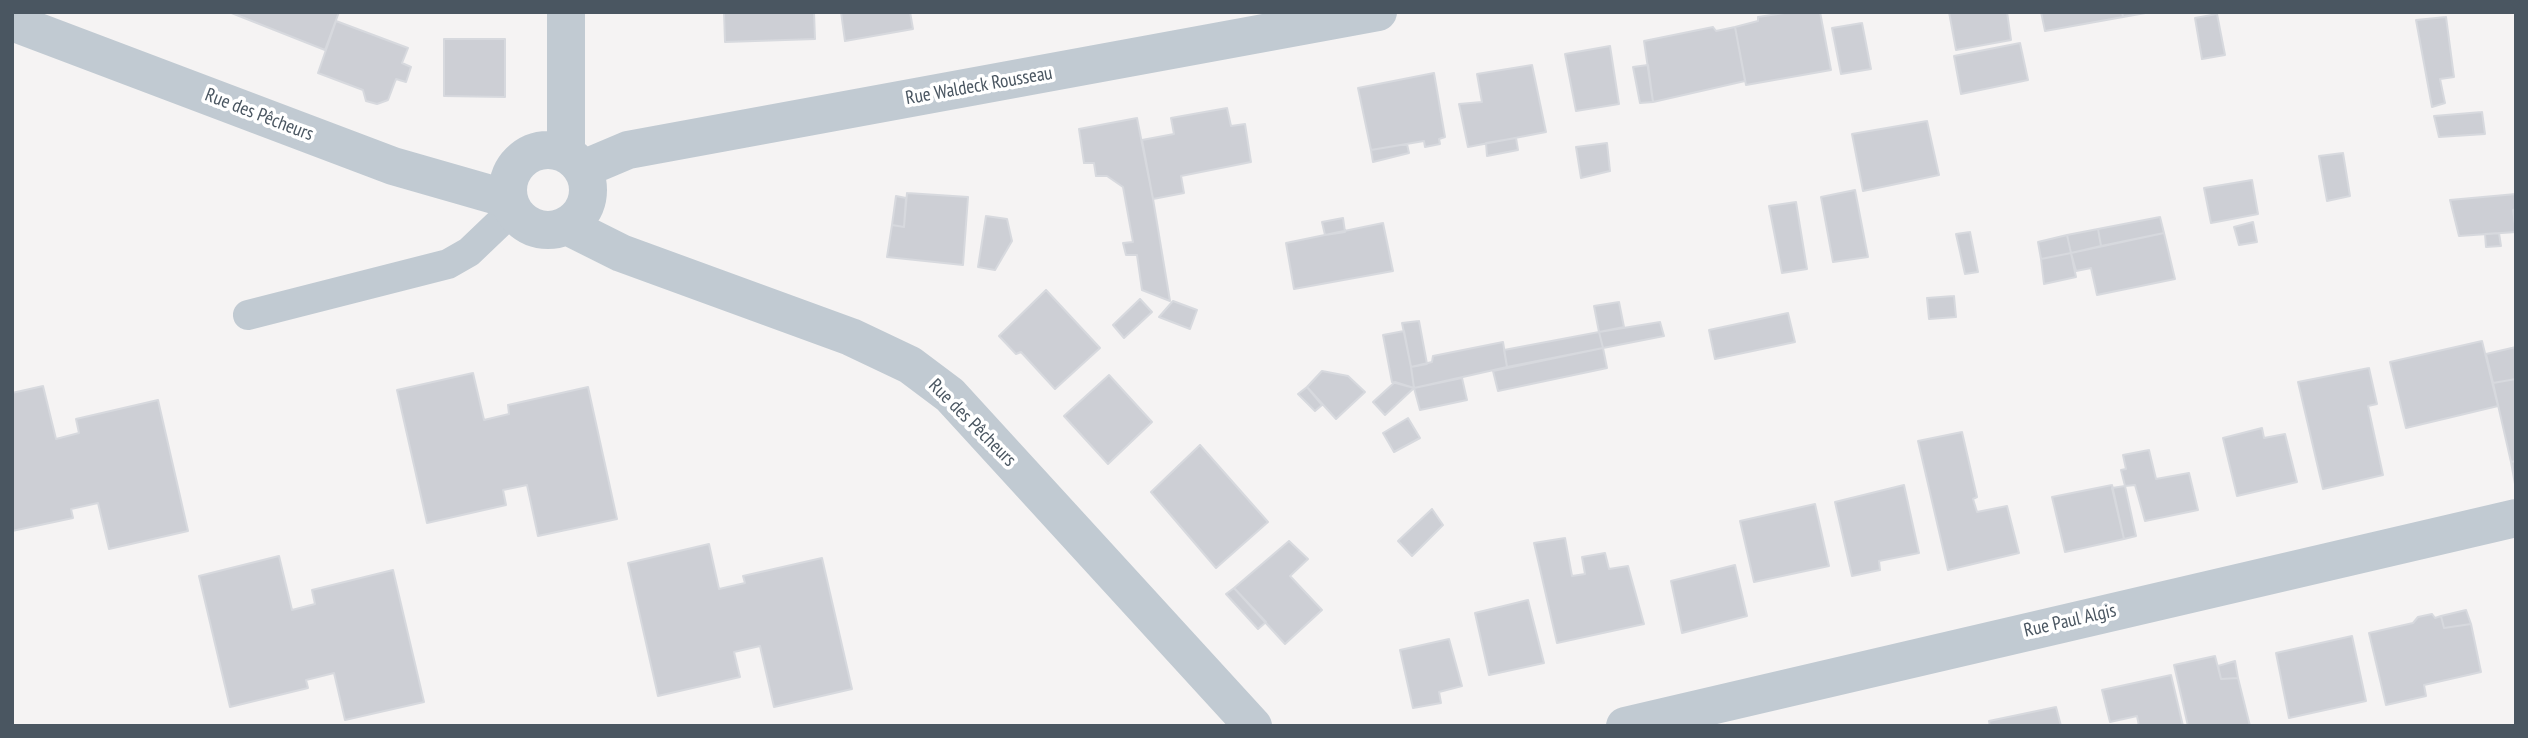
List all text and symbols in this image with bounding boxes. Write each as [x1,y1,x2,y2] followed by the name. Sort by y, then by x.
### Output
[904,62,1054,110] street label: Rue Waldeck Rousseau
[202,84,316,146] street label: Rue des Pêcheurs
[924,375,1020,471] street label: Rue des Pêcheurs
[2022,599,2118,643] street label: Rue Paul Algis

